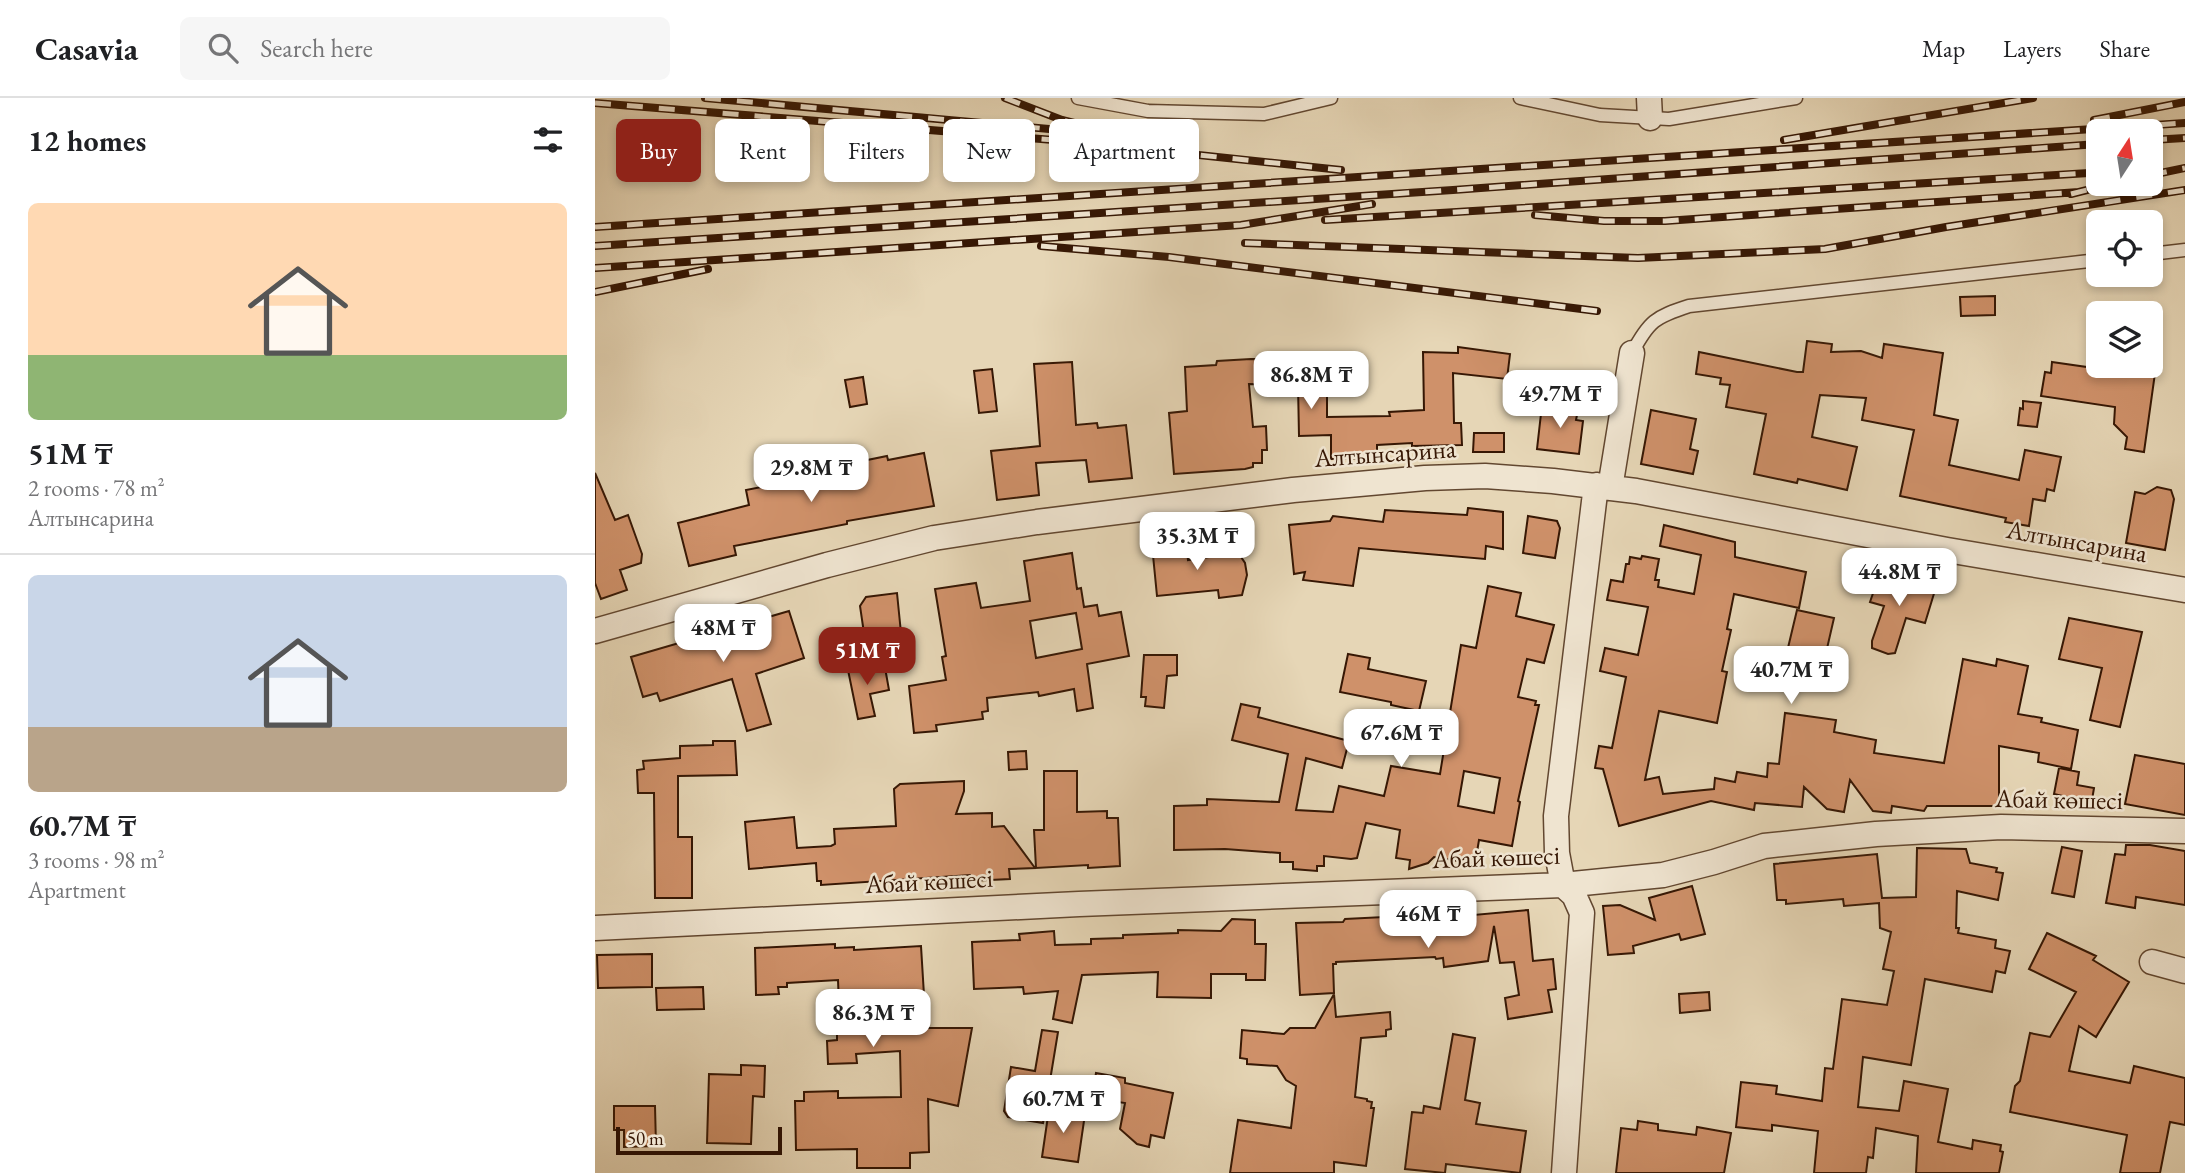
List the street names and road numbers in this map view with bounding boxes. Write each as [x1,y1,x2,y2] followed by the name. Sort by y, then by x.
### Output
[1312,431,1458,475] street label: Алтынсарина
[2003,512,2151,570] street label: Алтынсарина
[1994,781,2123,817] street label: Абай көшесі
[1430,838,1561,876] street label: Абай көшесі
[863,861,994,901] street label: Абай көшесі

